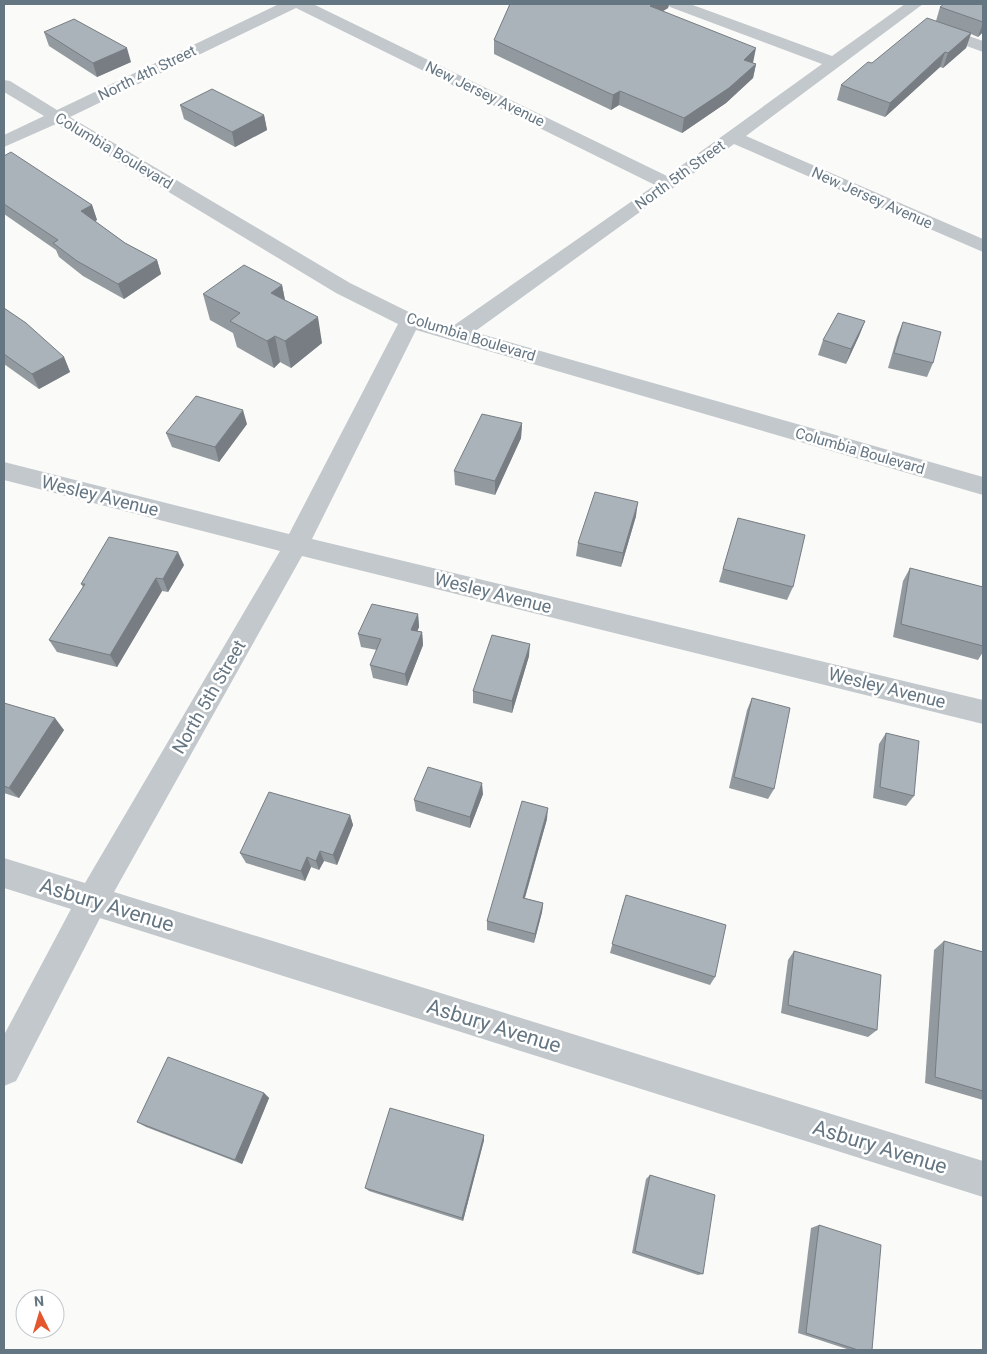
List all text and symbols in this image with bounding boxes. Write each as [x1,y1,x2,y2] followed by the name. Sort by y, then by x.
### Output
[95,42,199,104] street label: North 4th Street
[422,57,548,131] street label: New Jersey Avenue
[52,109,176,193] street label: Columbia Boulevard
[632,136,728,214] street label: North 5th Street
[809,163,935,233] street label: New Jersey Avenue
[404,309,538,365] street label: Columbia Boulevard
[793,424,927,478] street label: Columbia Boulevard
[39,471,161,520] street label: Wesley Avenue
[432,568,554,617] street label: Wesley Avenue
[168,636,250,757] street label: North 5th Street
[826,663,948,712] street label: Wesley Avenue
[37,873,177,937] street label: Asbury Avenue
[424,994,564,1058] street label: Asbury Avenue
[810,1115,950,1179] street label: Asbury Avenue
[15,1289,65,1339] north arrow
[33,1293,44,1309] text: N

